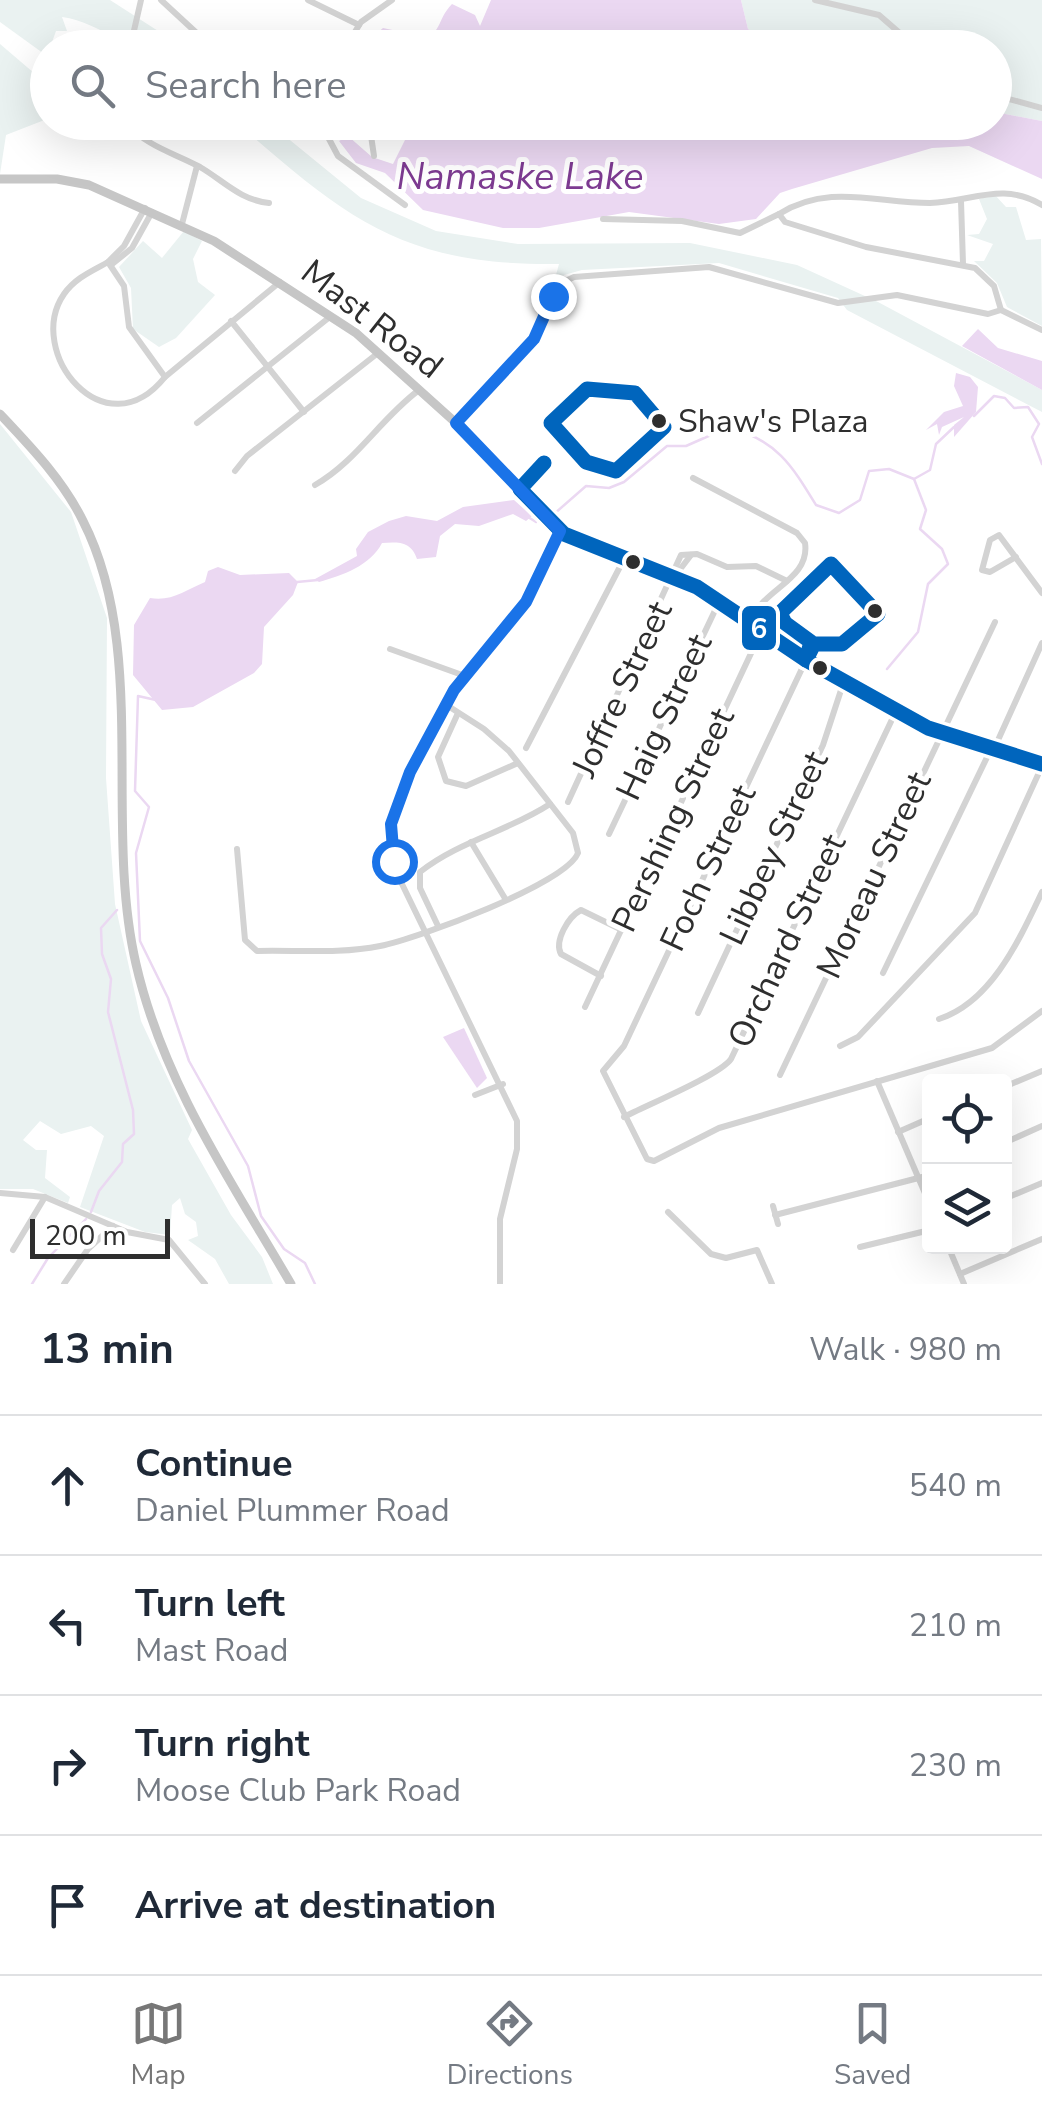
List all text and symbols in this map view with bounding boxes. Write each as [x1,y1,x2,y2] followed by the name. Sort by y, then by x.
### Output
[30,30,1012,140] search box
[65,58,120,113] icon: search
[145,60,346,111] text: Search here
[396,151,644,202] water label: Namaske Lake
[291,249,453,389] street label: Mast Road
[531,274,577,320] route end
[678,400,869,443] place label: Shaw's Plaza
[649,411,669,431] marker: Shaw's Plaza
[623,552,643,572] unlabelled marker
[560,593,684,785] street label: Joffre Street
[865,601,885,621] unlabelled marker
[740,604,778,652] line badge: 6
[751,610,767,648] text: 6
[605,626,723,808] street label: Haig Street
[810,658,830,678] unlabelled marker
[601,700,746,940] street label: Pershing Street
[709,743,840,953] street label: Libbey Street
[806,763,943,986] street label: Moreau Street
[649,776,767,959] street label: Foch Street
[717,826,857,1056] street label: Orchard Street
[372,839,418,885] route start
[922,1074,1012,1254] map controls
[922,1074,1012,1164] button: locate
[922,1164,1012,1254] button: layers
[30,1214,170,1258] scale bar
[45,1217,127,1255] text: 200 m
[40,1321,174,1378] text: 13 min
[809,1328,1002,1371] text: Walk · 980 m
[135,1438,293,1489] text: Continue
[40,1458,95,1513] icon: ahead
[909,1464,1002,1507] text: 540 m
[135,1489,450,1532] text: Daniel Plummer Road
[135,1578,285,1629] text: Turn left
[40,1598,95,1653] icon: left
[909,1604,1002,1647] text: 210 m
[135,1629,288,1672] text: Mast Road
[135,1718,310,1769] text: Turn right
[40,1738,95,1793] icon: right
[909,1744,1002,1787] text: 230 m
[135,1769,461,1812] text: Moose Club Park Road
[40,1878,95,1933] icon: arrive
[135,1880,496,1931] text: Arrive at destination
[131,1996,186,2094] tab: Map
[447,1996,573,2094] tab: Directions
[834,1996,911,2094] tab: Saved

